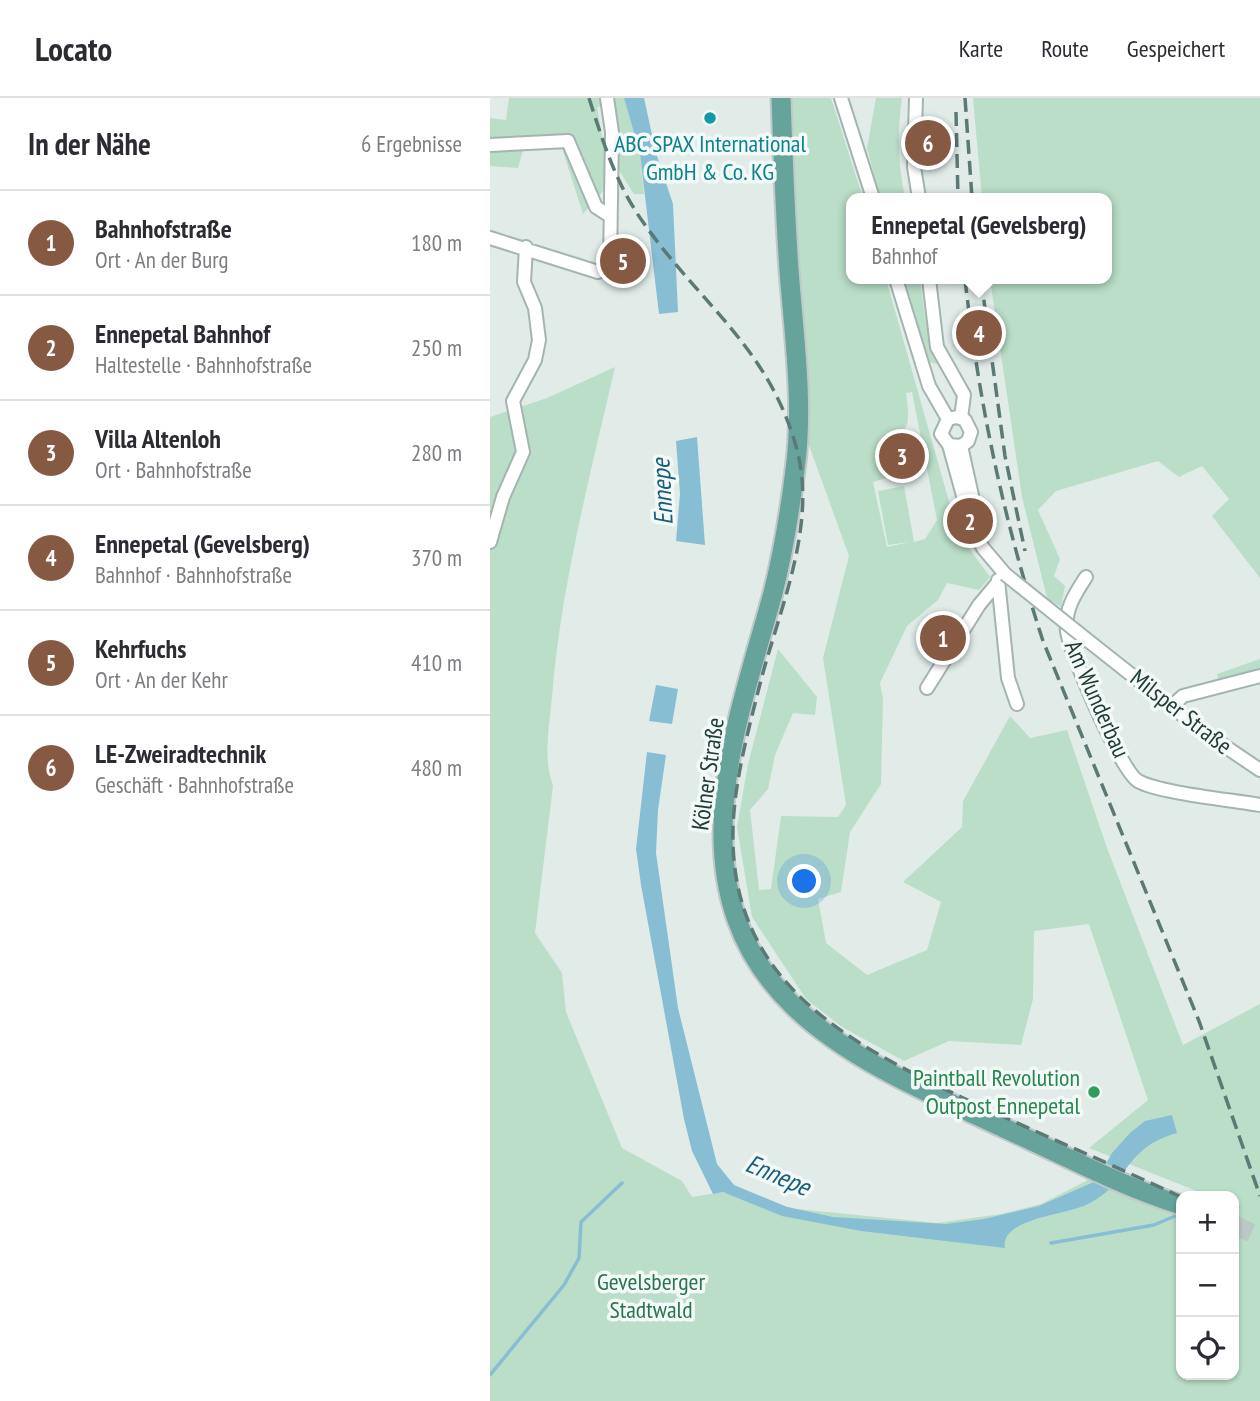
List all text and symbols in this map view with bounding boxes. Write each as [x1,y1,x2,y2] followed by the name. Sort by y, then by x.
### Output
[35,27,112,70] text: Locato
[959,33,1003,64] text: Karte
[1041,33,1089,64] text: Route
[1127,33,1225,64] text: Gespeichert
[702,110,718,126] marker: ABC SPAX International GmbH & Co. KG
[905,117,951,169] pin: 6
[28,124,151,163] text: In der Nähe
[614,128,806,187] place label: ABC SPAX International GmbH & Co. KG
[361,129,462,158] text: 6 Ergebnisse
[846,193,1112,284] popup
[872,208,1086,241] text: Ennepetal (Gevelsberg)
[95,212,232,245] text: Bahnhofstraße
[46,228,57,257] text: 1
[411,228,462,257] text: 180 m
[600,235,646,287] pin: 5
[872,241,938,270] text: Bahnhof
[95,245,228,274] text: Ort · An der Burg
[956,307,1002,359] pin: 4
[95,317,270,350] text: Ennepetal Bahnhof
[46,333,57,362] text: 2
[411,333,462,362] text: 250 m
[95,350,312,379] text: Haltestelle · Bahnhofstraße
[95,422,221,455] text: Villa Altenloh
[879,430,925,482] pin: 3
[46,438,57,467] text: 3
[411,438,462,467] text: 280 m
[95,455,252,484] text: Ort · Bahnhofstraße
[643,456,680,526] water label: Ennepe
[947,495,993,547] pin: 2
[95,527,310,560] text: Ennepetal (Gevelsberg)
[46,543,57,572] text: 4
[411,543,462,572] text: 370 m
[95,560,292,589] text: Bahnhof · Bahnhofstraße
[920,612,966,664] pin: 1
[95,632,186,665] text: Kehrfuchs
[1058,635,1137,762] street label: Am Wunderbau
[46,648,57,677] text: 5
[411,648,462,677] text: 410 m
[1124,662,1238,761] street label: Milsper Straße
[95,665,228,694] text: Ort · An der Kehr
[684,716,731,832] street label: Kölner Straße
[95,737,266,770] text: LE-Zweiradtechnik
[46,753,57,782] text: 6
[411,753,462,782] text: 480 m
[95,770,294,799] text: Geschäft · Bahnhofstraße
[787,864,821,898] your location
[913,1062,1080,1121] place label: Paintball Revolution Outpost Ennepetal
[1086,1084,1102,1100] marker: Paintball Revolution Outpost Ennepetal
[741,1146,817,1204] water label: Ennepe
[1176,1191,1239,1380] map controls
[1176,1191,1239,1254] button: +
[1176,1254,1239,1317] button: −
[597,1266,705,1325] park label: Gevelsberger Stadtwald
[1176,1317,1239,1380] button: locate

